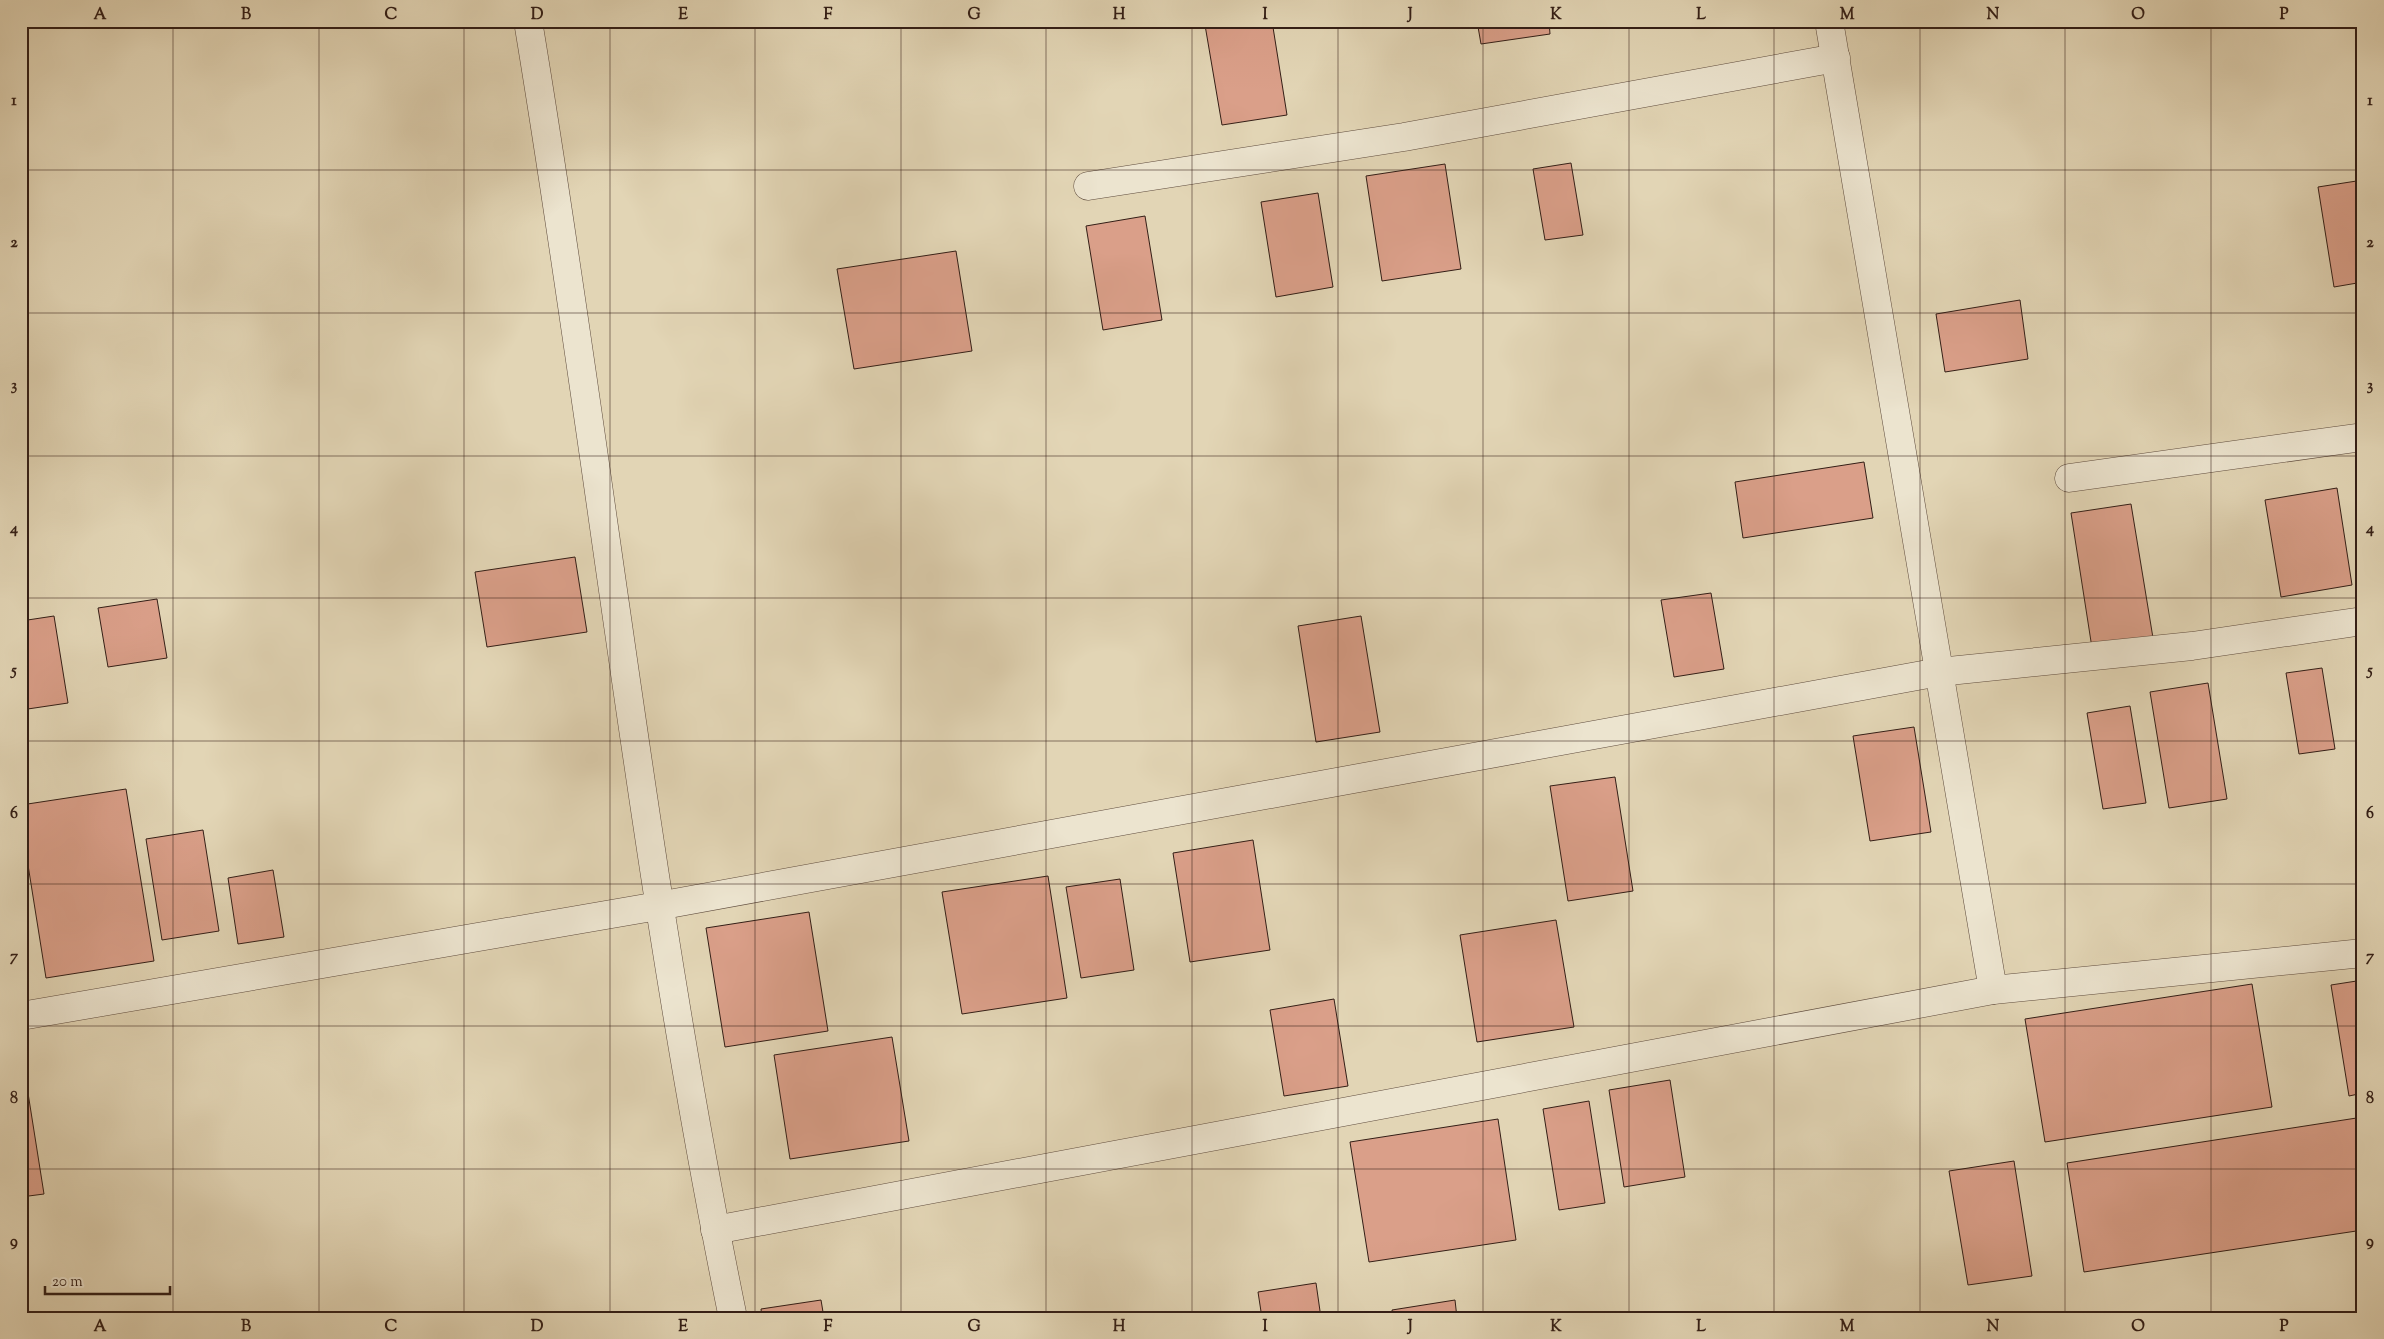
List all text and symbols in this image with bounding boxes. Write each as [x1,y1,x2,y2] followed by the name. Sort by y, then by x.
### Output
[94,4,107,27] text: A
[241,4,251,27] text: B
[385,4,398,27] text: C
[531,4,544,27] text: D
[678,4,688,27] text: E
[824,4,833,27] text: F
[967,4,981,27] text: G
[1113,4,1126,27] text: H
[1262,4,1268,27] text: I
[1406,4,1413,27] text: J
[1550,4,1562,27] text: K
[1696,4,1706,27] text: L
[1840,4,1855,27] text: M
[1987,4,2000,27] text: N
[2131,4,2145,27] text: O
[2279,4,2289,27] text: P
[11,90,17,113] text: 1
[2367,90,2373,113] text: 1
[10,232,18,255] text: 2
[2366,232,2374,255] text: 2
[11,375,18,398] text: 3
[2367,375,2374,398] text: 3
[9,518,18,541] text: 4
[2365,518,2374,541] text: 4
[9,660,17,683] text: 5
[2365,660,2373,683] text: 5
[10,803,18,826] text: 6
[2366,803,2374,826] text: 6
[10,946,19,969] text: 7
[2366,946,2375,969] text: 7
[10,1088,18,1111] text: 8
[2366,1088,2374,1111] text: 8
[10,1231,18,1254] text: 9
[2366,1231,2374,1254] text: 9
[45,1264,170,1296] scale bar
[52,1272,83,1293] text: 20 m
[94,1316,107,1339] text: A
[241,1316,251,1339] text: B
[385,1316,398,1339] text: C
[531,1316,544,1339] text: D
[678,1316,688,1339] text: E
[824,1316,833,1339] text: F
[967,1316,981,1339] text: G
[1113,1316,1126,1339] text: H
[1262,1316,1268,1339] text: I
[1406,1316,1413,1339] text: J
[1550,1316,1562,1339] text: K
[1696,1316,1706,1339] text: L
[1840,1316,1855,1339] text: M
[1987,1316,2000,1339] text: N
[2131,1316,2145,1339] text: O
[2279,1316,2289,1339] text: P

